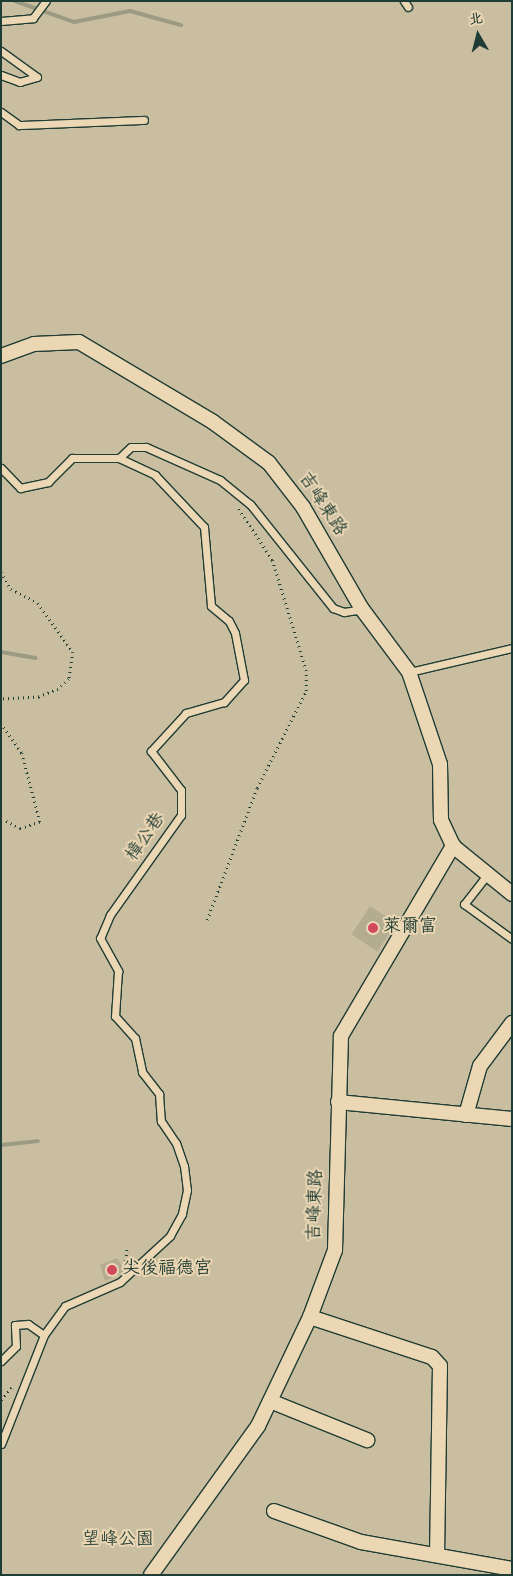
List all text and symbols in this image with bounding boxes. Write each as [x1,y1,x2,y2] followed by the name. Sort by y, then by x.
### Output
[468,9,484,31] text: 北
[453,10,503,60] north arrow
[292,469,350,541] street label: 吉峰東路
[123,810,171,866] street label: 樟公巷
[383,917,437,939] place label: 萊爾富
[367,922,379,934] marker: 萊爾富
[305,1169,329,1241] street label: 吉峰東路
[122,1259,212,1281] place label: 尖後福德宮
[106,1264,118,1276] marker: 尖後福德宮
[82,1530,154,1552] park label: 望峰公園

